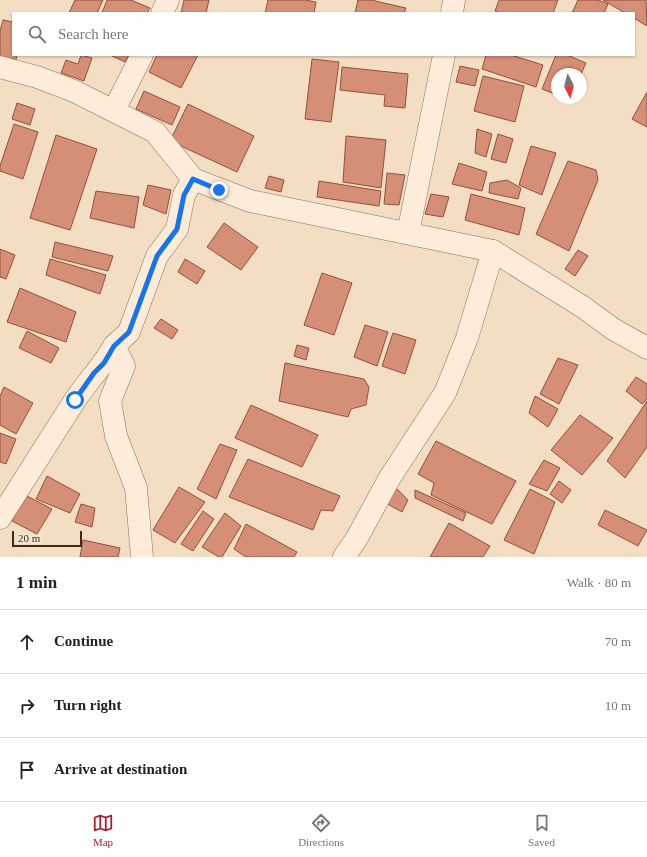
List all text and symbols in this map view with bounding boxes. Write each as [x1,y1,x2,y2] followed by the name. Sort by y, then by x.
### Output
[12,12,635,56] search box
[26,23,48,45] icon: search
[58,26,128,42] text: Search here
[551,68,587,104] north arrow
[210,181,228,199] route end
[66,391,84,409] route start
[12,529,82,548] scale bar
[18,532,40,544] text: 20 m
[16,573,57,592] text: 1 min
[567,575,631,590] text: Walk · 80 m
[16,631,38,653] icon: ahead
[54,633,113,649] text: Continue
[605,634,631,649] text: 70 m
[16,695,38,717] icon: right
[54,697,121,713] text: Turn right
[605,698,631,713] text: 10 m
[16,759,38,781] icon: arrive
[54,761,187,777] text: Arrive at destination
[92,812,114,848] tab: Map
[298,812,344,848] tab: Directions
[528,812,555,848] tab: Saved

